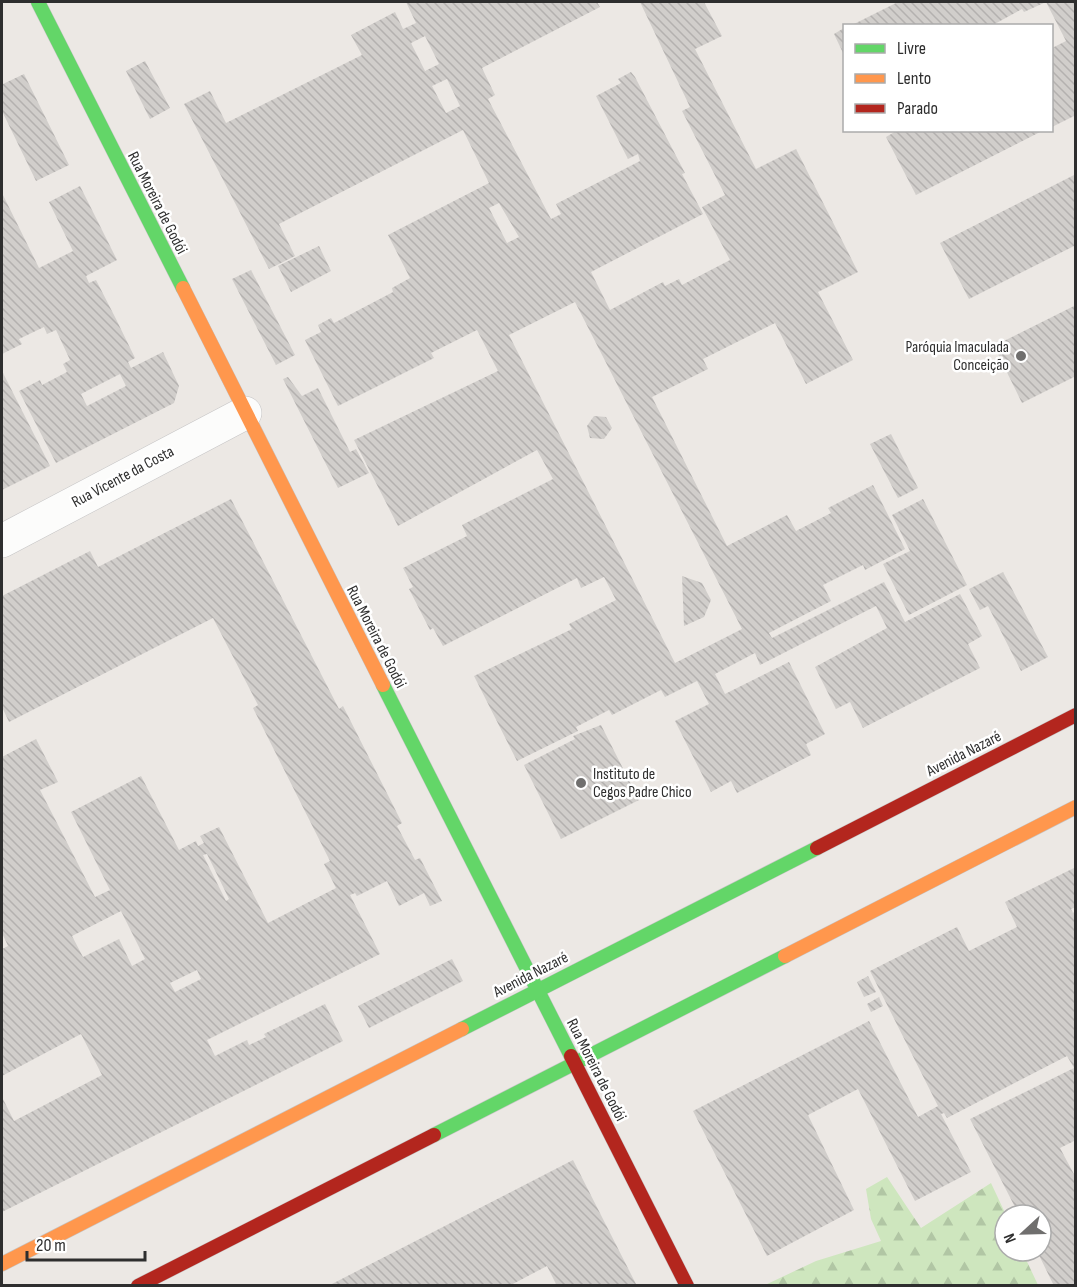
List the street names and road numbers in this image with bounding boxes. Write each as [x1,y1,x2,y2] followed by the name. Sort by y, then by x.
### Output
[123,149,191,257] street label: Rua Moreira de Godói
[69,442,177,512] street label: Rua Vicente da Costa
[342,583,410,691] street label: Rua Moreira de Godói
[923,727,1005,781] street label: Avenida Nazaré
[490,948,572,1002] street label: Avenida Nazaré
[562,1016,630,1124] street label: Rua Moreira de Godói

